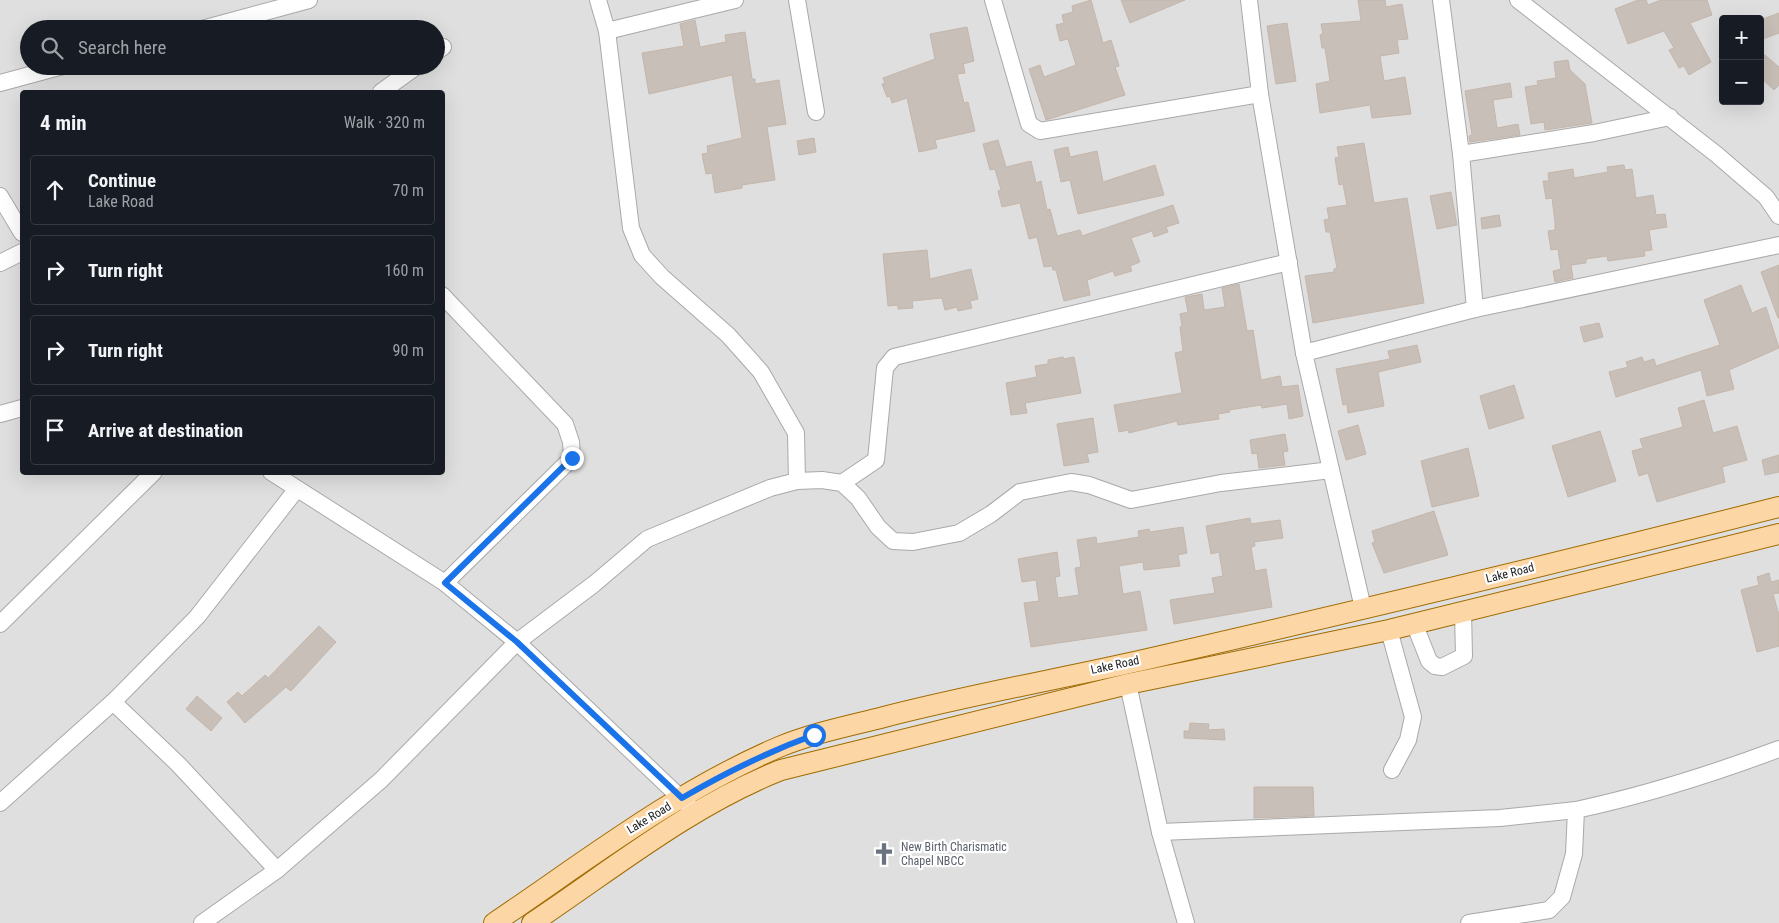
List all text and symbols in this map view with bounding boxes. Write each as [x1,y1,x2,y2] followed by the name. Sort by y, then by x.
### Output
[1719,15,1764,105] map controls
[1719,15,1764,60] button: +
[20,20,445,75] search box
[38,34,66,62] icon: search
[78,36,166,59] text: Search here
[1719,60,1764,105] button: −
[40,111,87,135] text: 4 min
[344,113,425,132] text: Walk · 320 m
[88,169,156,192] text: Continue
[41,176,69,204] icon: ahead
[392,181,424,200] text: 70 m
[88,192,154,211] text: Lake Road
[41,256,69,284] icon: right
[88,259,163,282] text: Turn right
[385,261,424,280] text: 160 m
[41,336,69,364] icon: right
[88,339,163,362] text: Turn right
[392,341,424,360] text: 90 m
[41,416,69,444] icon: arrive
[88,419,243,442] text: Arrive at destination
[561,447,584,470] route end
[1484,560,1536,586] street label: Lake Road
[1089,653,1141,677] street label: Lake Road
[803,724,826,747] route start
[624,799,674,837] street label: Lake Road
[901,840,1007,868] place label: New Birth Charismatic Chapel NBCC
[871,841,897,867] church icon: New Birth Charismatic Chapel NBCC

